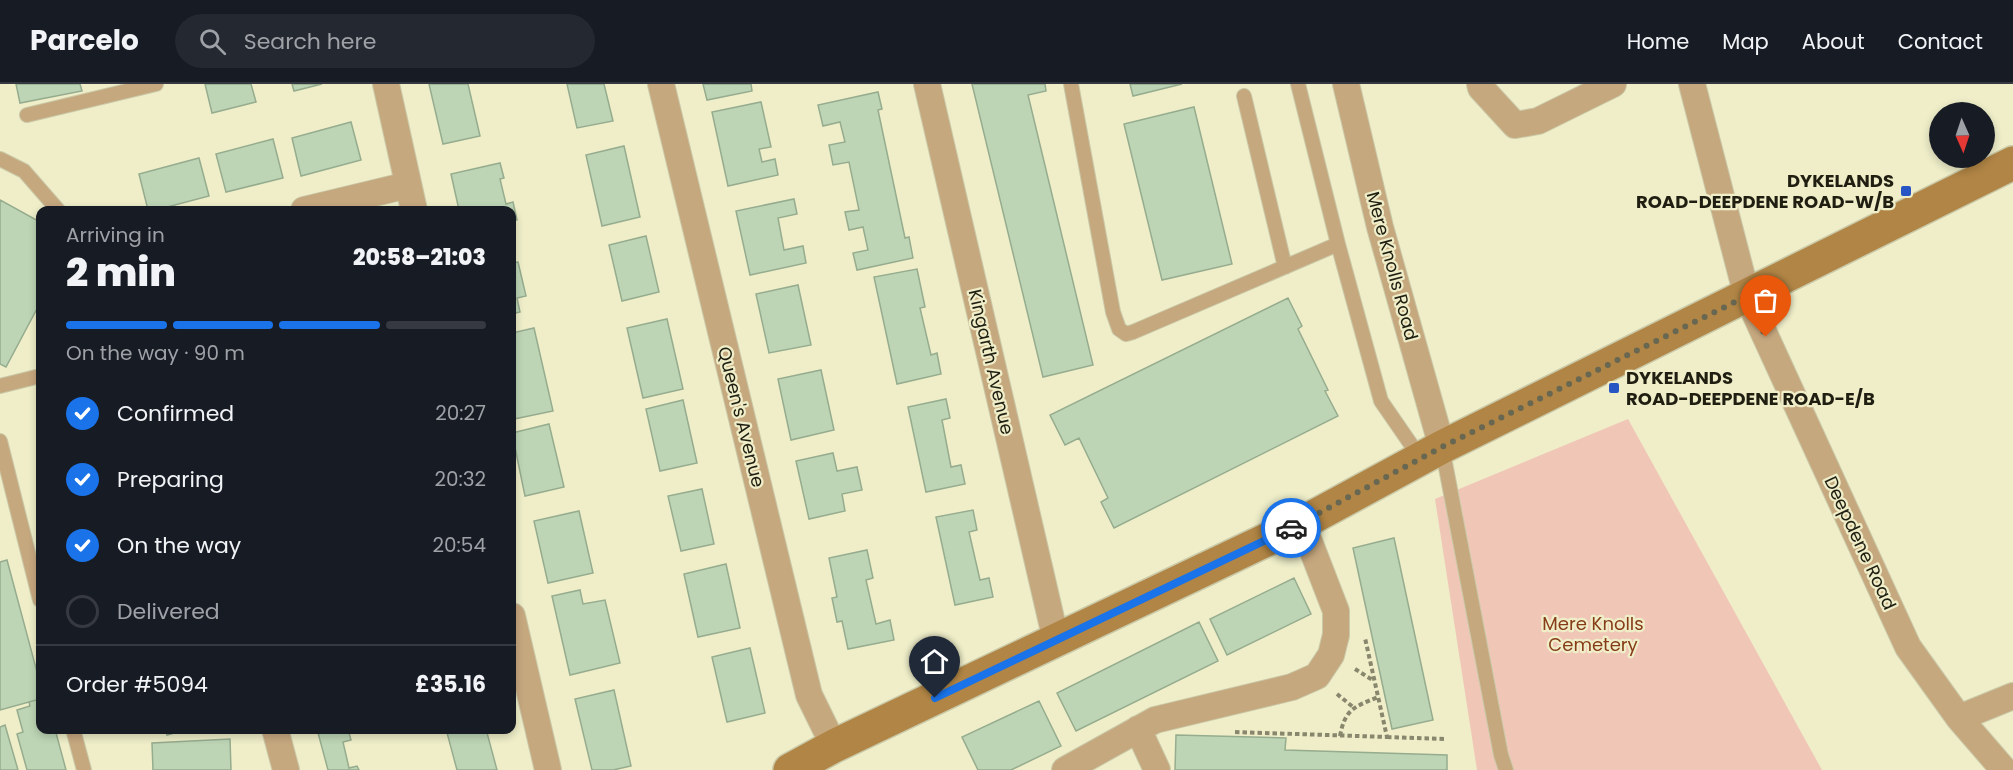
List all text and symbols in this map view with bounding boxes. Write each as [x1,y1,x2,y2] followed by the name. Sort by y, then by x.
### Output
[175,14,595,68] search box
[30,21,139,60] text: Parcelo
[196,25,229,58] icon: search
[244,26,376,57] text: Search here
[1627,27,1689,56] text: Home
[1722,27,1769,56] text: Map
[1802,27,1865,56] text: About
[1898,27,1983,56] text: Contact
[1929,102,1995,168] north arrow
[1929,102,1995,168] map controls
[1636,168,1894,214] place label: DYKELANDS ROAD-DEEPDENE ROAD-W/B
[1899,184,1913,198] marker: DYKELANDS ROAD-DEEPDENE ROAD-W/B
[1361,189,1424,343] street label: Mere Knolls Road
[66,221,165,249] text: Arriving in
[353,242,486,273] text: 20:58–21:03
[66,245,176,300] text: 2 min
[1740,275,1791,337] pin
[1749,284,1782,317] icon: bag
[963,287,1020,437] street label: Kingarth Avenue
[66,339,245,367] text: On the way · 90 m
[712,344,771,490] street label: Queen's Avenue
[1626,365,1875,411] place label: DYKELANDS ROAD-DEEPDENE ROAD-E/B
[1607,381,1621,395] marker: DYKELANDS ROAD-DEEPDENE ROAD-E/B
[66,397,99,430] icon: check
[117,398,234,429] text: Confirmed
[435,399,486,427] text: 20:27
[66,463,99,496] icon: check
[117,464,224,495] text: Preparing
[434,465,486,493] text: 20:32
[1819,472,1902,614] street label: Deepdene Road
[1261,498,1321,558] courier
[1275,512,1308,545] icon: car
[66,529,99,562] icon: check
[117,530,241,561] text: On the way
[433,531,486,559] text: 20:54
[117,596,220,627] text: Delivered
[1542,611,1644,657] park label: Mere Knolls Cemetery
[909,636,960,698] pin
[918,645,951,678] icon: home
[66,669,208,700] text: Order #5094
[415,669,486,700] text: £35.16

